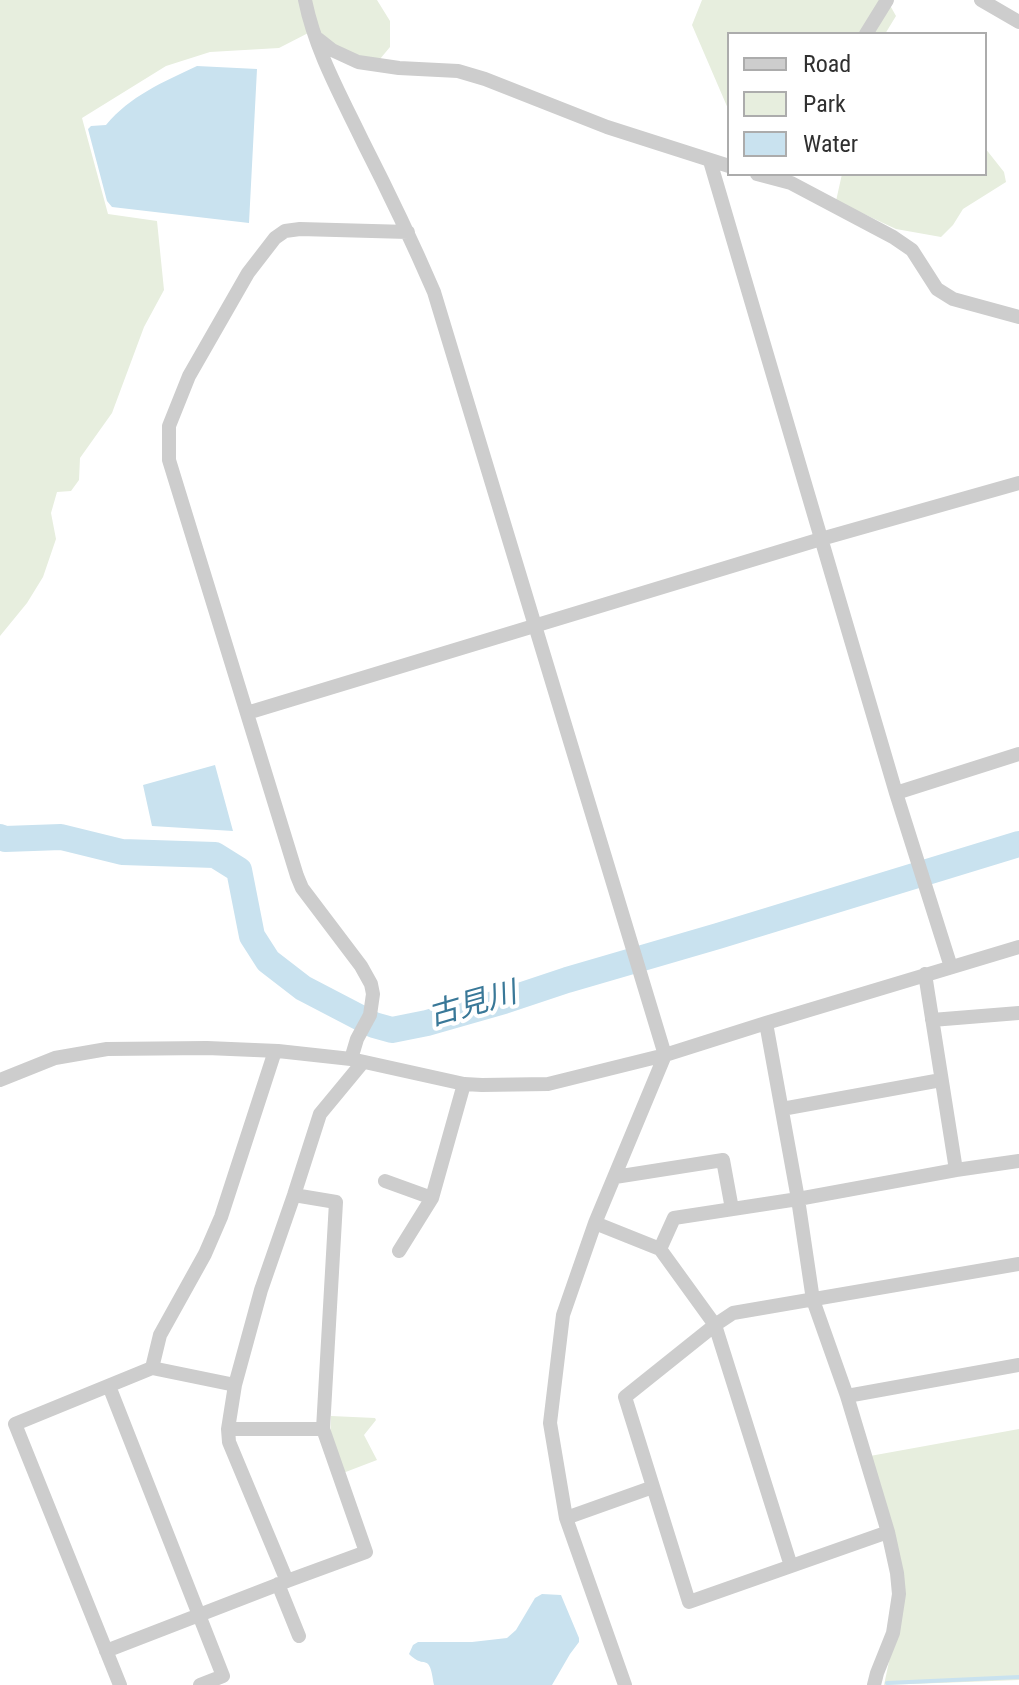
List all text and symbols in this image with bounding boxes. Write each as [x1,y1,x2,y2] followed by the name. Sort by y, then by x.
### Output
[727,32,987,176] legend
[803,50,851,78] text: Road
[803,90,846,118] text: Park
[803,130,858,158] text: Water
[425,976,521,1036] water label: 古見川

